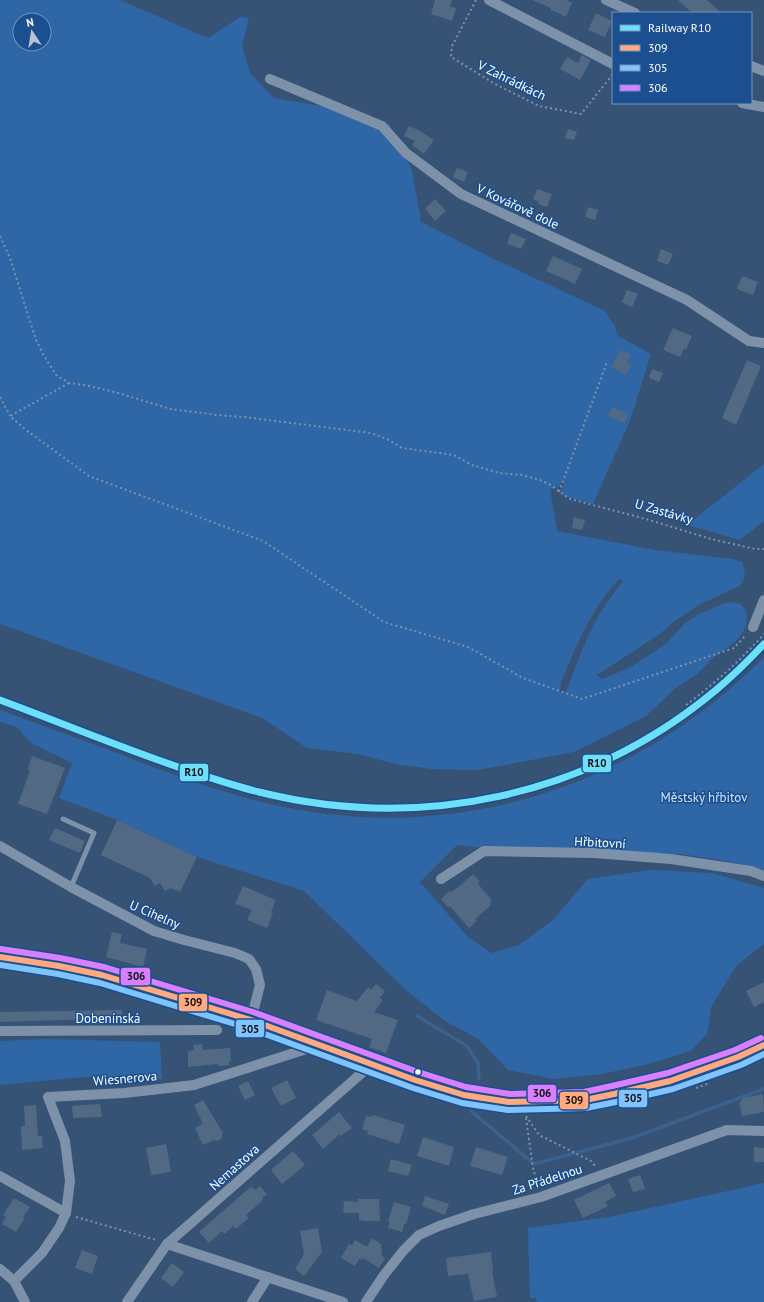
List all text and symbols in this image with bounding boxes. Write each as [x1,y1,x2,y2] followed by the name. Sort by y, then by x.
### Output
[12,12,52,52] north arrow
[612,12,752,104] legend
[25,15,35,30] text: N
[648,20,712,35] text: Railway R10
[648,40,668,55] text: 309
[474,56,549,104] street label: V Zahrádkách
[648,60,668,75] text: 305
[648,80,668,95] text: 306
[473,180,562,233] street label: V Kovářově dole
[633,495,695,528] street label: U Zastávky
[582,754,612,773] line badge: R10
[587,756,607,770] text: R10
[179,763,209,782] line badge: R10
[184,765,204,779] text: R10
[661,789,748,806] park label: Městský hřbitov
[574,833,627,852] street label: Hřbitovní
[127,896,183,933] street label: U Cihelny
[120,967,151,986] line badge: 306
[127,969,145,983] text: 306
[178,993,208,1012] line badge: 309
[184,995,202,1009] text: 309
[76,1010,140,1027] street label: Dobenínská
[235,1019,265,1038] line badge: 305
[241,1022,259,1036] text: 305
[92,1067,158,1090] street label: Wiesnerova
[413,1067,423,1077] unlabelled marker
[527,1084,557,1103] line badge: 306
[533,1086,551,1100] text: 306
[618,1089,648,1108] line badge: 305
[559,1091,589,1110] line badge: 309
[624,1091,642,1105] text: 305
[565,1093,583,1107] text: 309
[206,1140,263,1194] street label: Nemastova
[510,1160,584,1199] street label: Za Přádelnou

